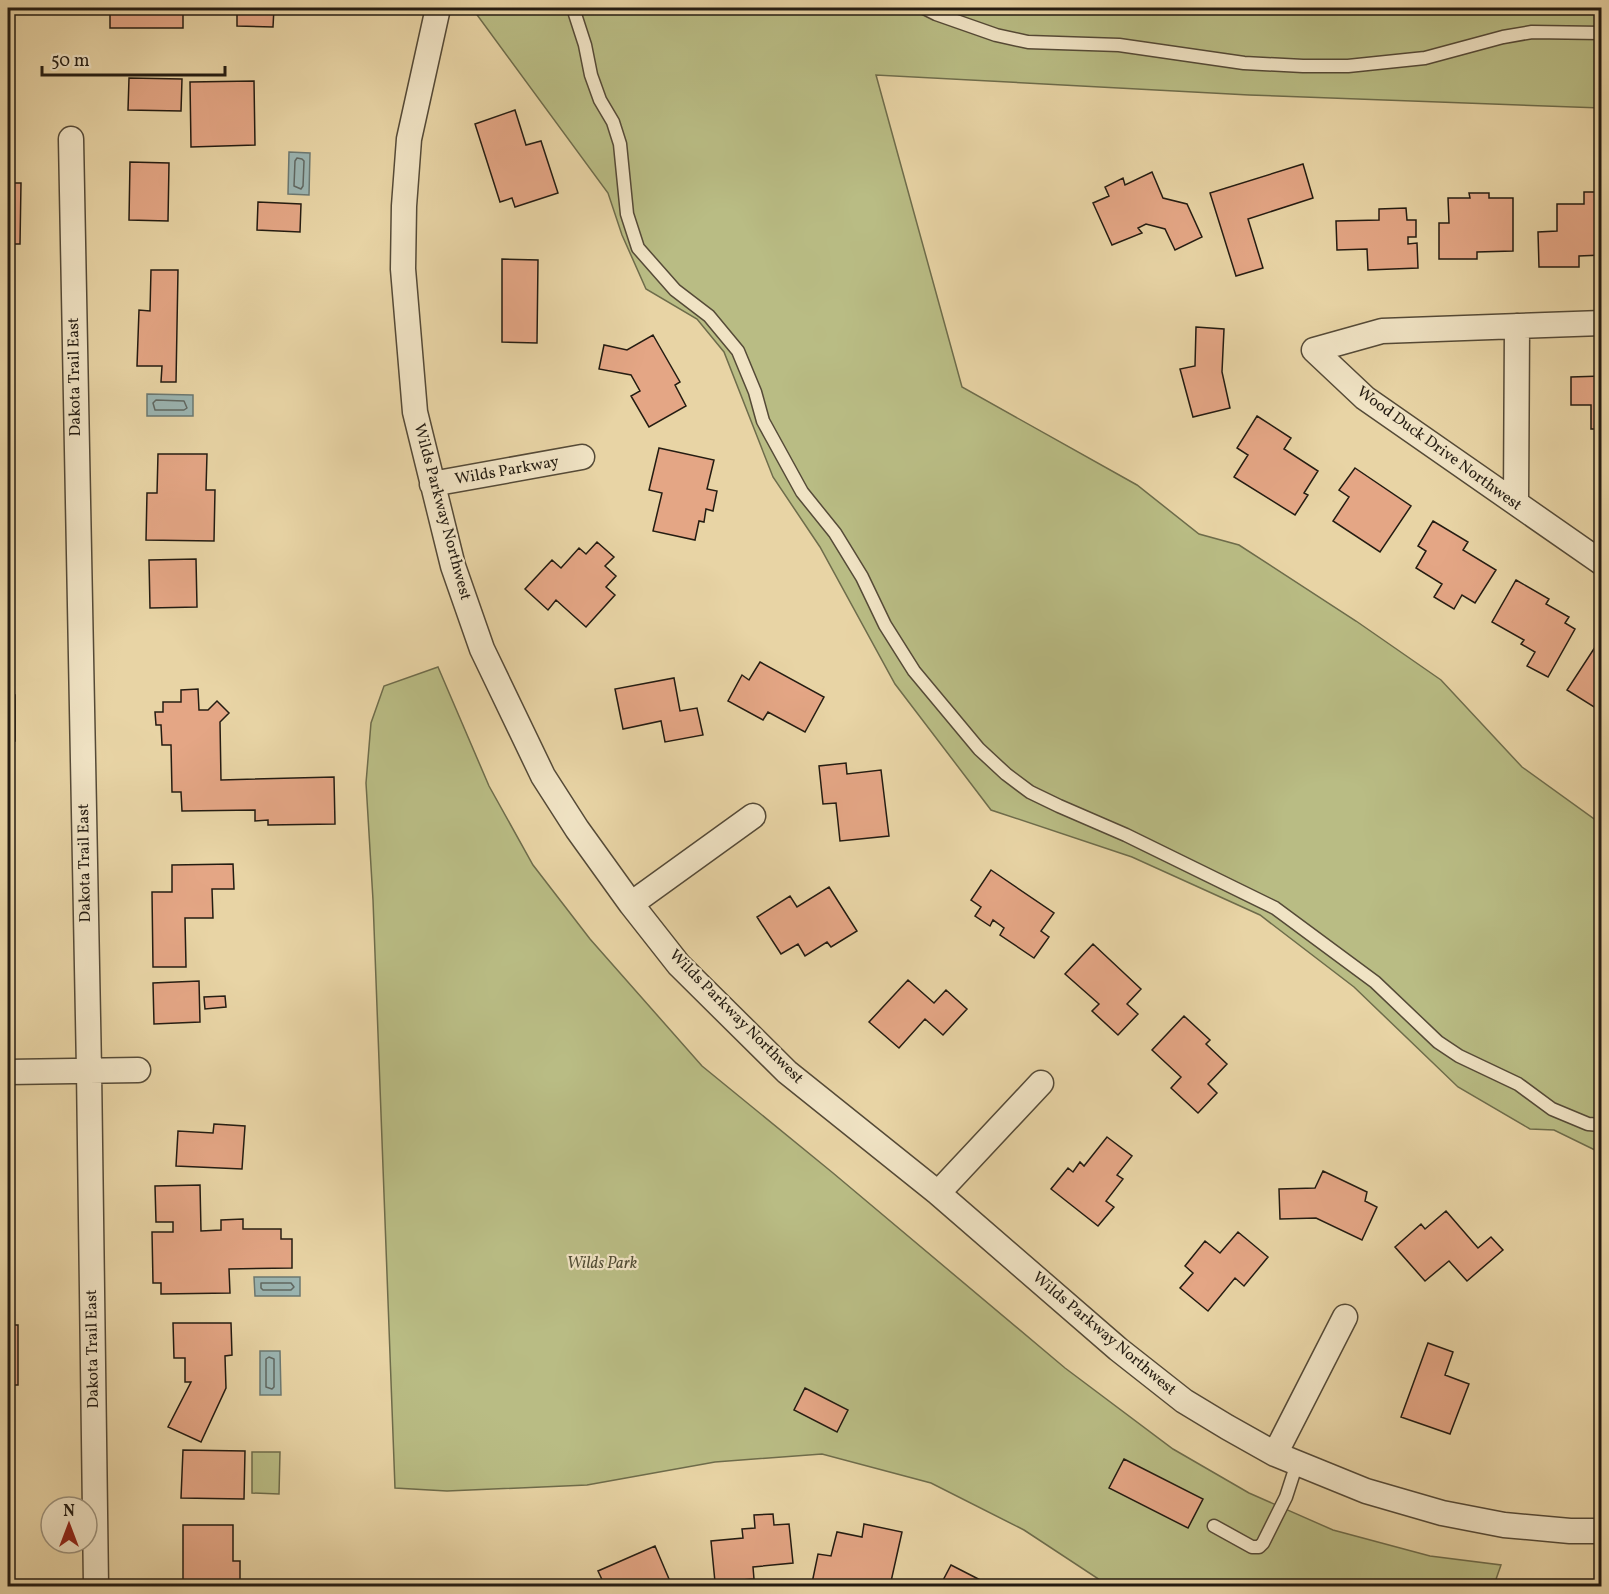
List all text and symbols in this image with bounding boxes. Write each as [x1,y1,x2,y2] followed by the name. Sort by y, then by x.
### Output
[42,39,225,77] scale bar
[51,49,90,74] text: 50 m
[63,317,87,437] street label: Dakota Trail East
[1352,381,1526,517] street label: Wood Duck Drive Northwest
[408,421,476,603] street label: Wilds Parkway Northwest
[453,451,561,491] street label: Wilds Parkway
[73,803,97,923] street label: Dakota Trail East
[664,945,808,1089] street label: Wilds Parkway Northwest
[567,1253,638,1275] park label: Wilds Park
[1027,1267,1181,1401] street label: Wilds Parkway Northwest
[81,1289,105,1409] street label: Dakota Trail East
[39,1495,99,1555] north arrow
[63,1501,75,1523] text: N

